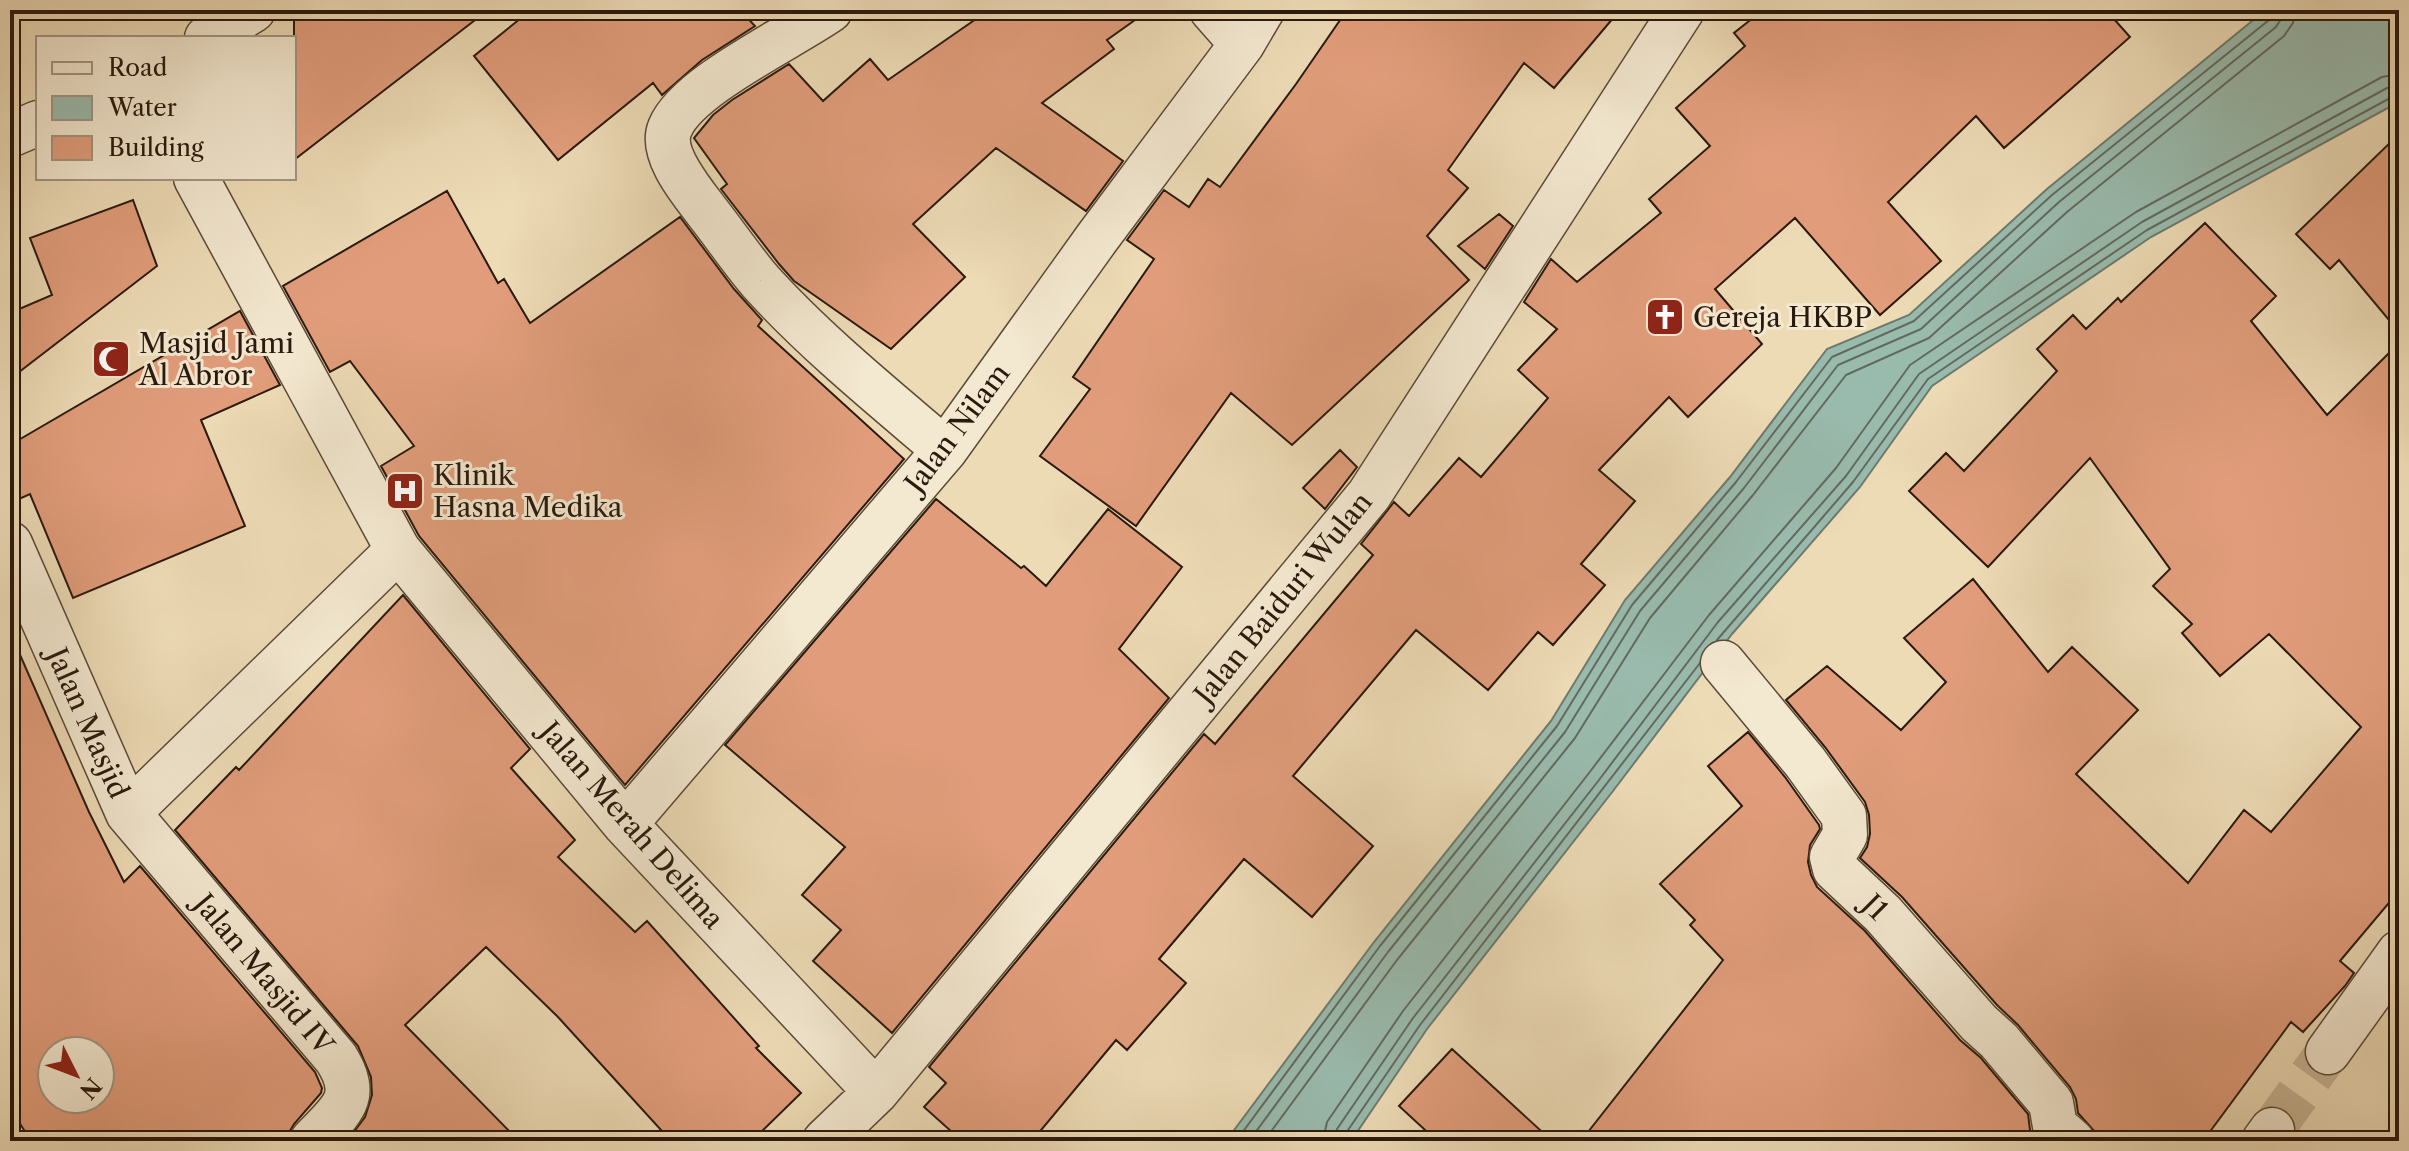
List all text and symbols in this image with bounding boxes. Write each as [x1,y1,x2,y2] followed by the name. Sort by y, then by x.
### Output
[36,36,296,180] legend
[108,53,168,82] text: Road
[107,93,177,122] text: Water
[108,133,204,162] text: Building
[1644,296,1686,338] church icon: Gereja HKBP
[1693,300,1872,334] place label: Gereja HKBP
[138,326,294,392] place label: Masjid Jami Al Abror
[90,338,132,380] mosque icon: Masjid Jami Al Abror
[895,357,1017,503] street label: Jalan Nilam
[433,458,623,524] place label: Klinik Hasna Medika
[384,470,426,512] hospital icon: Klinik Hasna Medika
[1184,485,1379,714] street label: Jalan Baiduri Wulan
[38,639,136,803] street label: Jalan Masjid
[530,712,731,936] street label: Jalan Merah Delima
[184,884,342,1062] street label: Jalan Masjid IV
[1852,884,1895,927] street label: J1
[36,1035,116,1115] north arrow
[74,1072,107,1104] text: N

